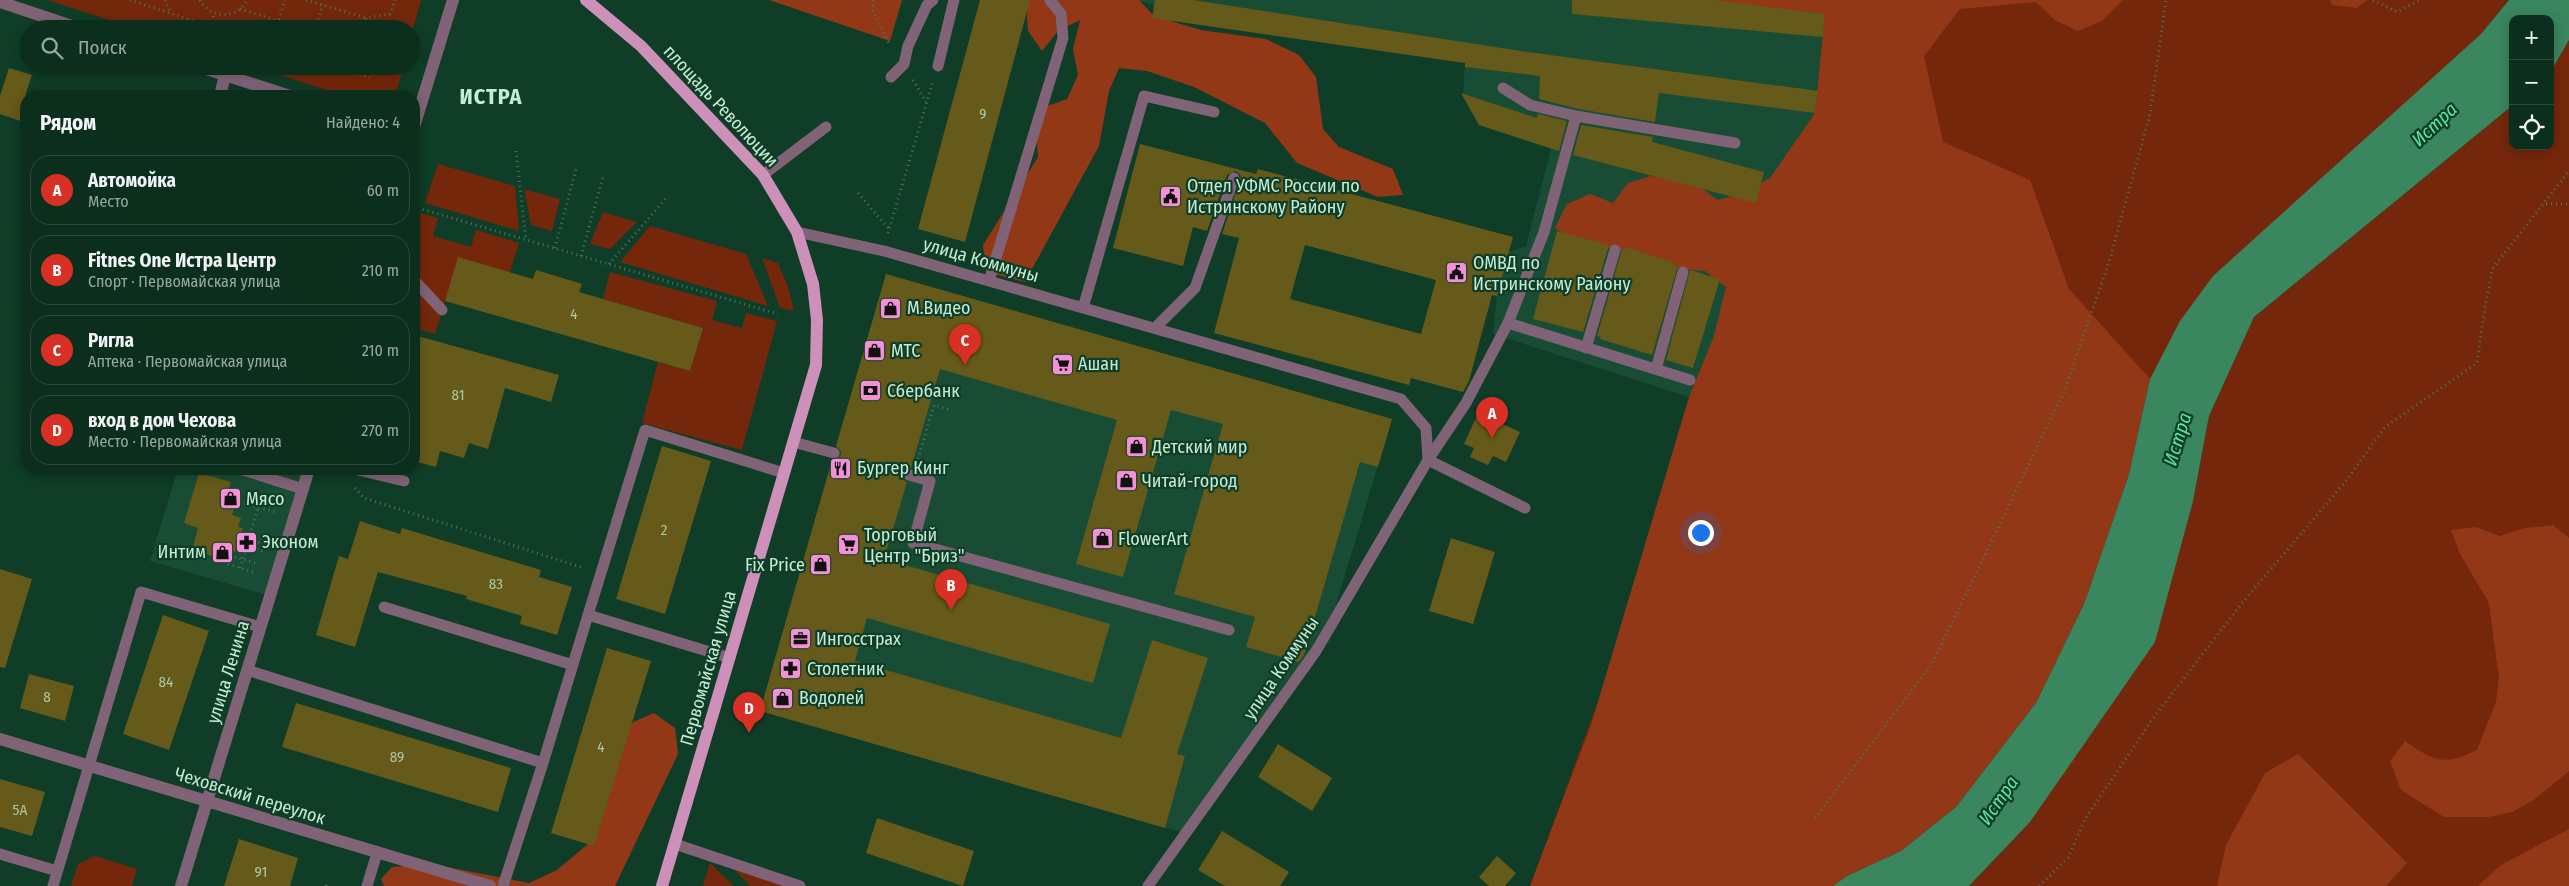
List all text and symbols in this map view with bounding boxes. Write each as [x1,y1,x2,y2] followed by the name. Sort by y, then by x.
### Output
[2509,15,2554,150] map controls
[2509,15,2554,60] button: +
[20,20,420,75] search box
[38,34,66,62] icon: search
[78,36,127,59] text: Поиск
[659,41,783,171] street label: площадь Революции
[2509,60,2554,105] button: −
[460,83,522,110] district label: ИСТРА
[2407,98,2462,151] water label: Истра
[979,105,987,123] house number: 9
[2509,105,2554,150] button: locate
[40,110,96,136] text: Рядом
[326,113,400,132] text: Найдено: 4
[88,169,176,192] text: Автомойка
[1187,175,1360,218] place label: Отдел УФМС России по Истринскому Району
[53,181,61,200] text: A
[367,181,399,200] text: 60 m
[1159,184,1183,208] public building icon: Отдел УФМС России по Истринскому Району
[88,192,129,211] text: Место
[921,233,1041,287] street label: улица Коммуны
[88,249,276,272] text: Fitnes One Истра Центр
[1473,252,1630,295] place label: ОМВД по Истринскому Району
[53,261,61,280] text: B
[362,261,399,280] text: 210 m
[1445,261,1469,285] public building icon: ОМВД по Истринскому Району
[88,272,281,291] text: Спорт · Первомайская улица
[879,296,903,320] shop icon: М.Видео
[907,297,971,319] place label: М.Видео
[570,305,578,323] house number: 4
[949,324,981,365] pin: C
[88,329,134,352] text: Ригла
[863,339,887,363] shop icon: МТС
[891,340,920,362] place label: МТС
[53,341,61,360] text: C
[362,341,399,360] text: 210 m
[88,352,287,371] text: Аптека · Первомайская улица
[1050,352,1074,376] supermarket icon: Ашан
[1078,353,1119,375] place label: Ашан
[859,379,883,403] bank icon: Сбербанк
[887,380,960,402] place label: Сбербанк
[452,386,464,404] house number: 81
[1476,397,1508,438] pin: A
[88,409,236,432] text: вход в дом Чехова
[2159,410,2196,468] water label: Истра
[52,421,62,440] text: D
[361,421,399,440] text: 270 m
[88,432,282,451] text: Место · Первомайская улица
[1124,435,1148,459] shop icon: Детский мир
[1151,436,1247,458] place label: Детский мир
[829,456,853,480] restaurant icon: Бургер Кинг
[857,457,949,479] place label: Бургер Кинг
[1114,469,1138,493] shop icon: Читай-город
[1142,470,1237,492] place label: Читай-город
[218,487,242,511] shop icon: Мясо
[246,488,285,510] place label: Мясо
[1688,520,1714,546] your location
[661,521,668,539] house number: 2
[864,524,964,567] place label: Торговый Центр "Бриз"
[1090,527,1114,551] shop icon: FlowerArt
[1118,528,1189,550] place label: FlowerArt
[234,530,258,554] pharmacy icon: Эконом
[262,531,319,553] place label: Эконом
[836,533,860,557] supermarket icon: Торговый Центр "Бриз"
[210,540,234,564] shop icon: Интим
[158,541,206,563] place label: Интим
[809,553,833,577] shop icon: Fix Price
[745,554,805,576] place label: Fix Price
[935,569,967,610] pin: B
[489,575,503,593] house number: 83
[675,588,741,748] street label: Первомайская улица
[1238,612,1324,724] street label: улица Коммуны
[202,618,254,726] street label: улица Ленина
[788,627,812,651] office icon: Ингосстрах
[816,628,901,650] place label: Ингосстрах
[779,657,803,681] pharmacy icon: Столетник
[807,658,885,680] place label: Столетник
[159,673,173,691] house number: 84
[771,686,795,710] shop icon: Водолей
[799,687,864,709] place label: Водолей
[43,688,51,706] house number: 8
[733,692,765,733] pin: D
[597,738,605,756] house number: 4
[390,748,404,766] house number: 89
[172,763,328,830] street label: Чеховский переулок
[1973,772,2023,829] water label: Истра
[13,801,27,819] house number: 5А
[255,863,267,881] house number: 91

